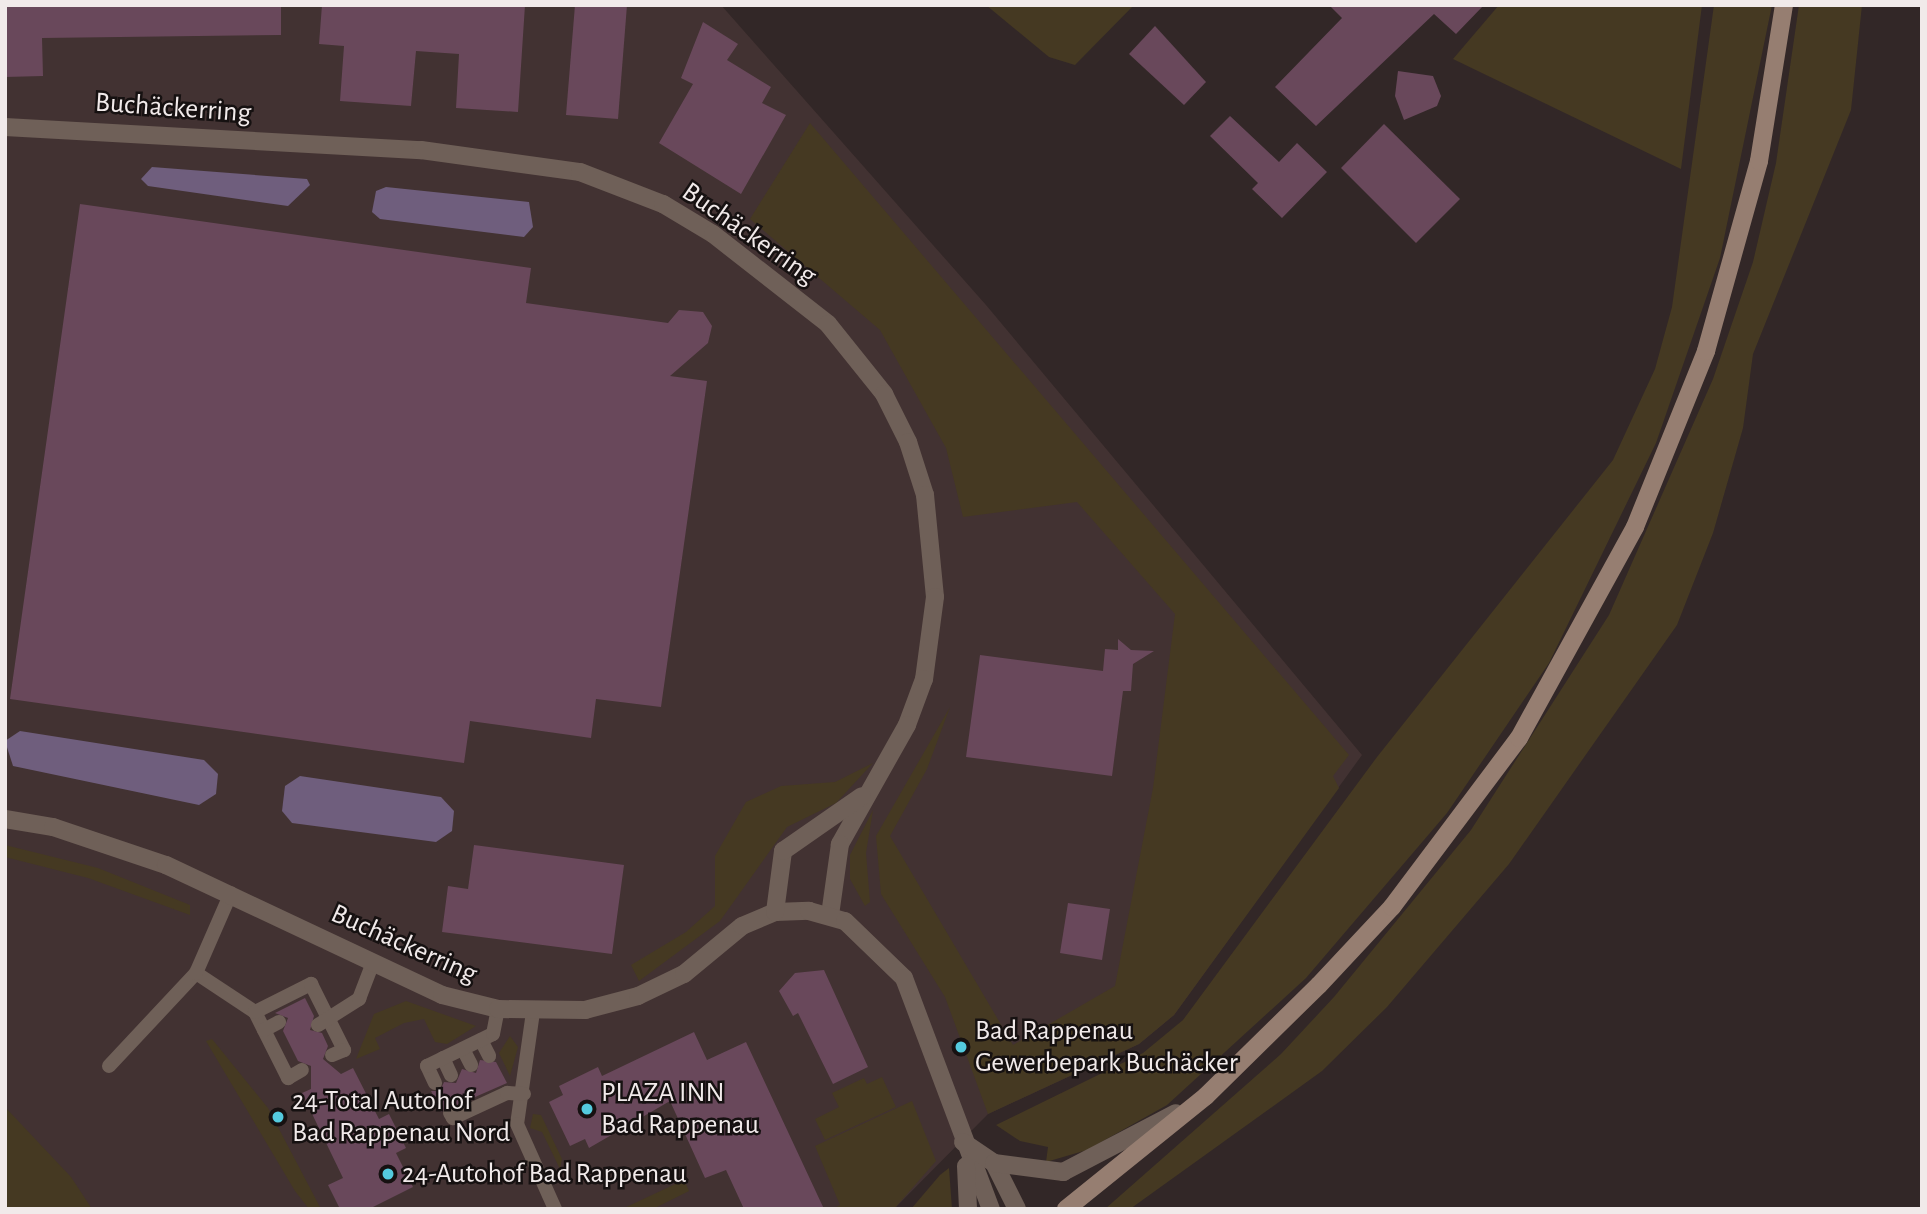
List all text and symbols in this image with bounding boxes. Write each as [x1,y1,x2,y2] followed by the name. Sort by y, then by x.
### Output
[94,86,252,130] street label: Buchäckerring
[675,175,823,293] street label: Buchäckerring
[326,897,482,991] street label: Buchäckerring
[975,1014,1238,1080] place label: Bad Rappenau Gewerbepark Buchäcker
[953,1039,969,1055] marker: Bad Rappenau Gewerbepark Buchäcker
[601,1076,759,1142] place label: PLAZA INN Bad Rappenau
[292,1084,510,1150] place label: 24-Total Autohof Bad Rappenau Nord
[579,1101,595,1117] marker: PLAZA INN Bad Rappenau
[270,1109,286,1125] marker: 24-Total Autohof Bad Rappenau Nord
[402,1157,687,1191] place label: 24-Autohof Bad Rappenau
[380,1166,396,1182] marker: 24-Autohof Bad Rappenau

